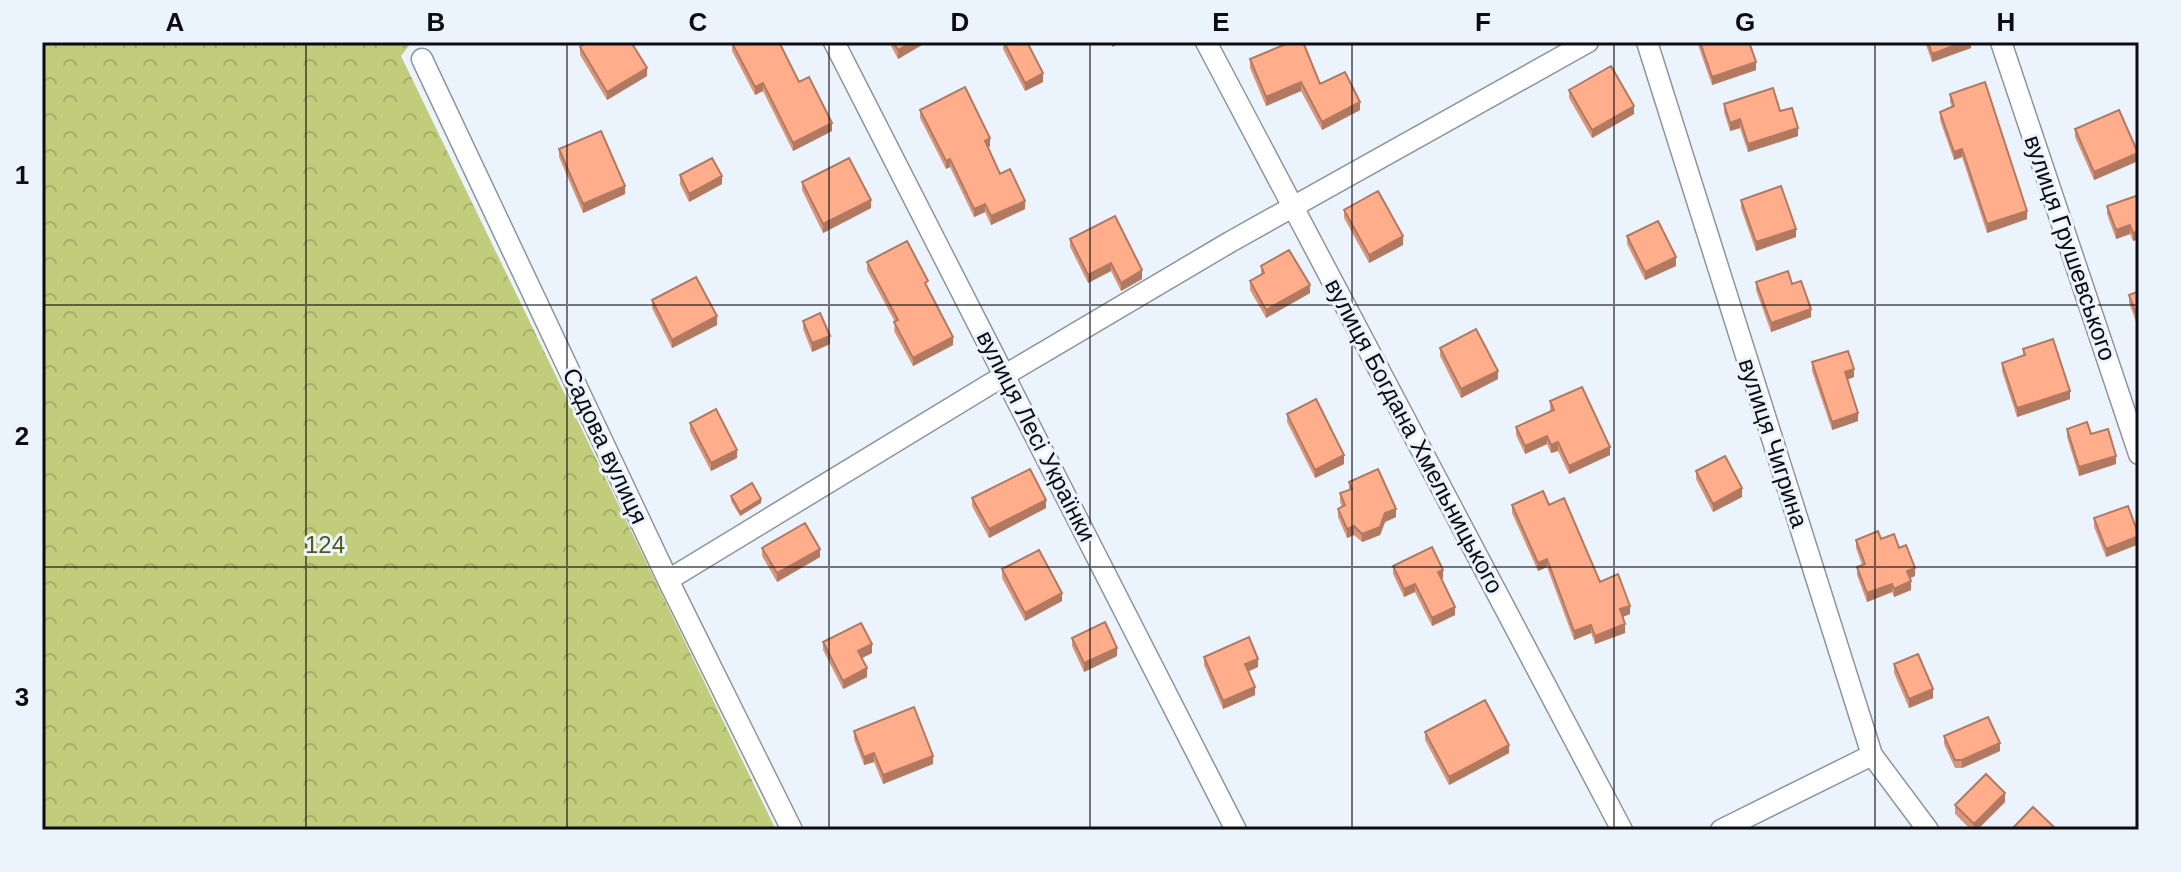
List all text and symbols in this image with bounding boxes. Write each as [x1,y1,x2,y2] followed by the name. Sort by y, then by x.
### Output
[166,7,185,37] text: A
[427,7,445,37] text: B
[689,7,708,37] text: C
[951,7,969,37] text: D
[1212,7,1230,37] text: E
[1475,7,1491,37] text: F
[1735,7,1755,37] text: G
[1997,7,2015,37] text: H
[2019,132,2122,364] street label: вулиця Грушевського
[15,160,29,190] text: 1
[1320,274,1509,598] street label: вулиця Богдана Хмельницького
[972,326,1101,546] street label: вулиця Лесі Українки
[1733,355,1814,531] street label: вулиця Чигрина
[558,364,653,528] street label: Садова вулиця
[15,421,29,451] text: 2
[305,531,345,558] park label: 124
[15,682,29,712] text: 3

